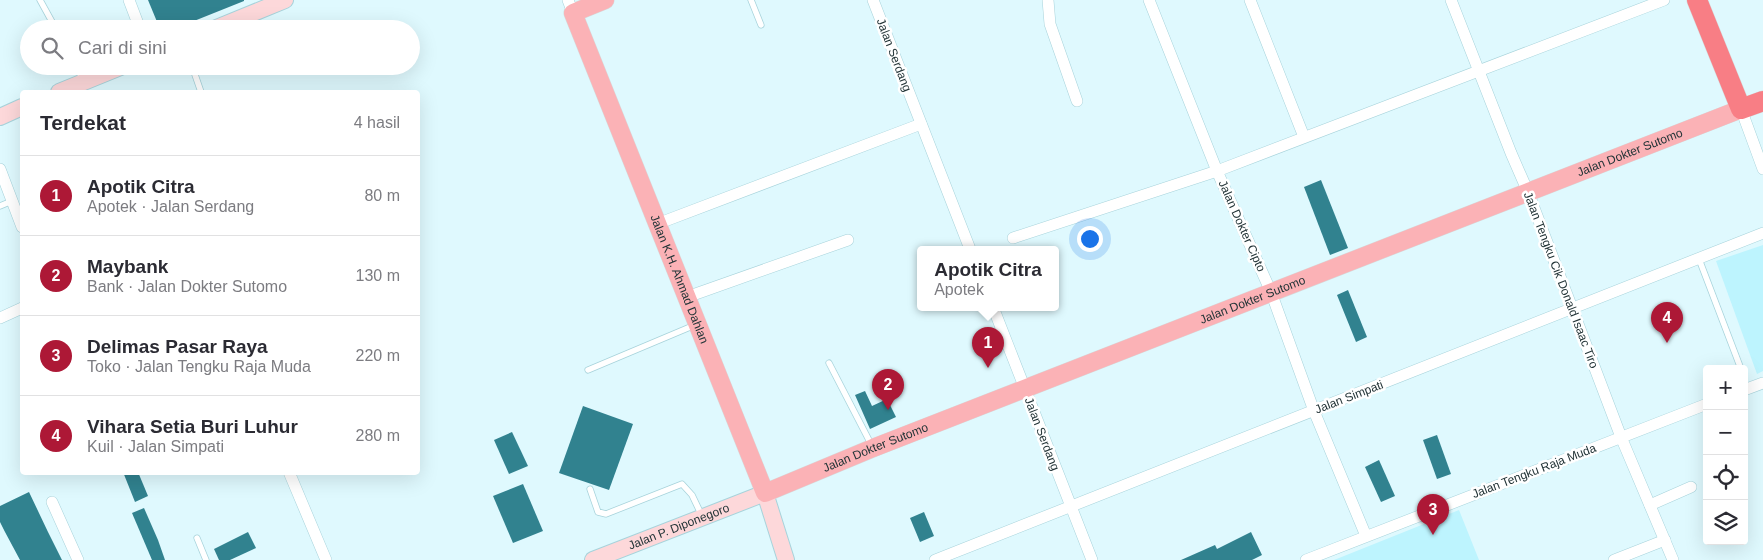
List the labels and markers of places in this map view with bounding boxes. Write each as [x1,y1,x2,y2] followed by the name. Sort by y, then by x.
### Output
[1651,302,1683,343] pin: 4
[972,327,1004,368] pin: 1
[872,369,904,410] pin: 2
[1417,494,1449,535] pin: 3

